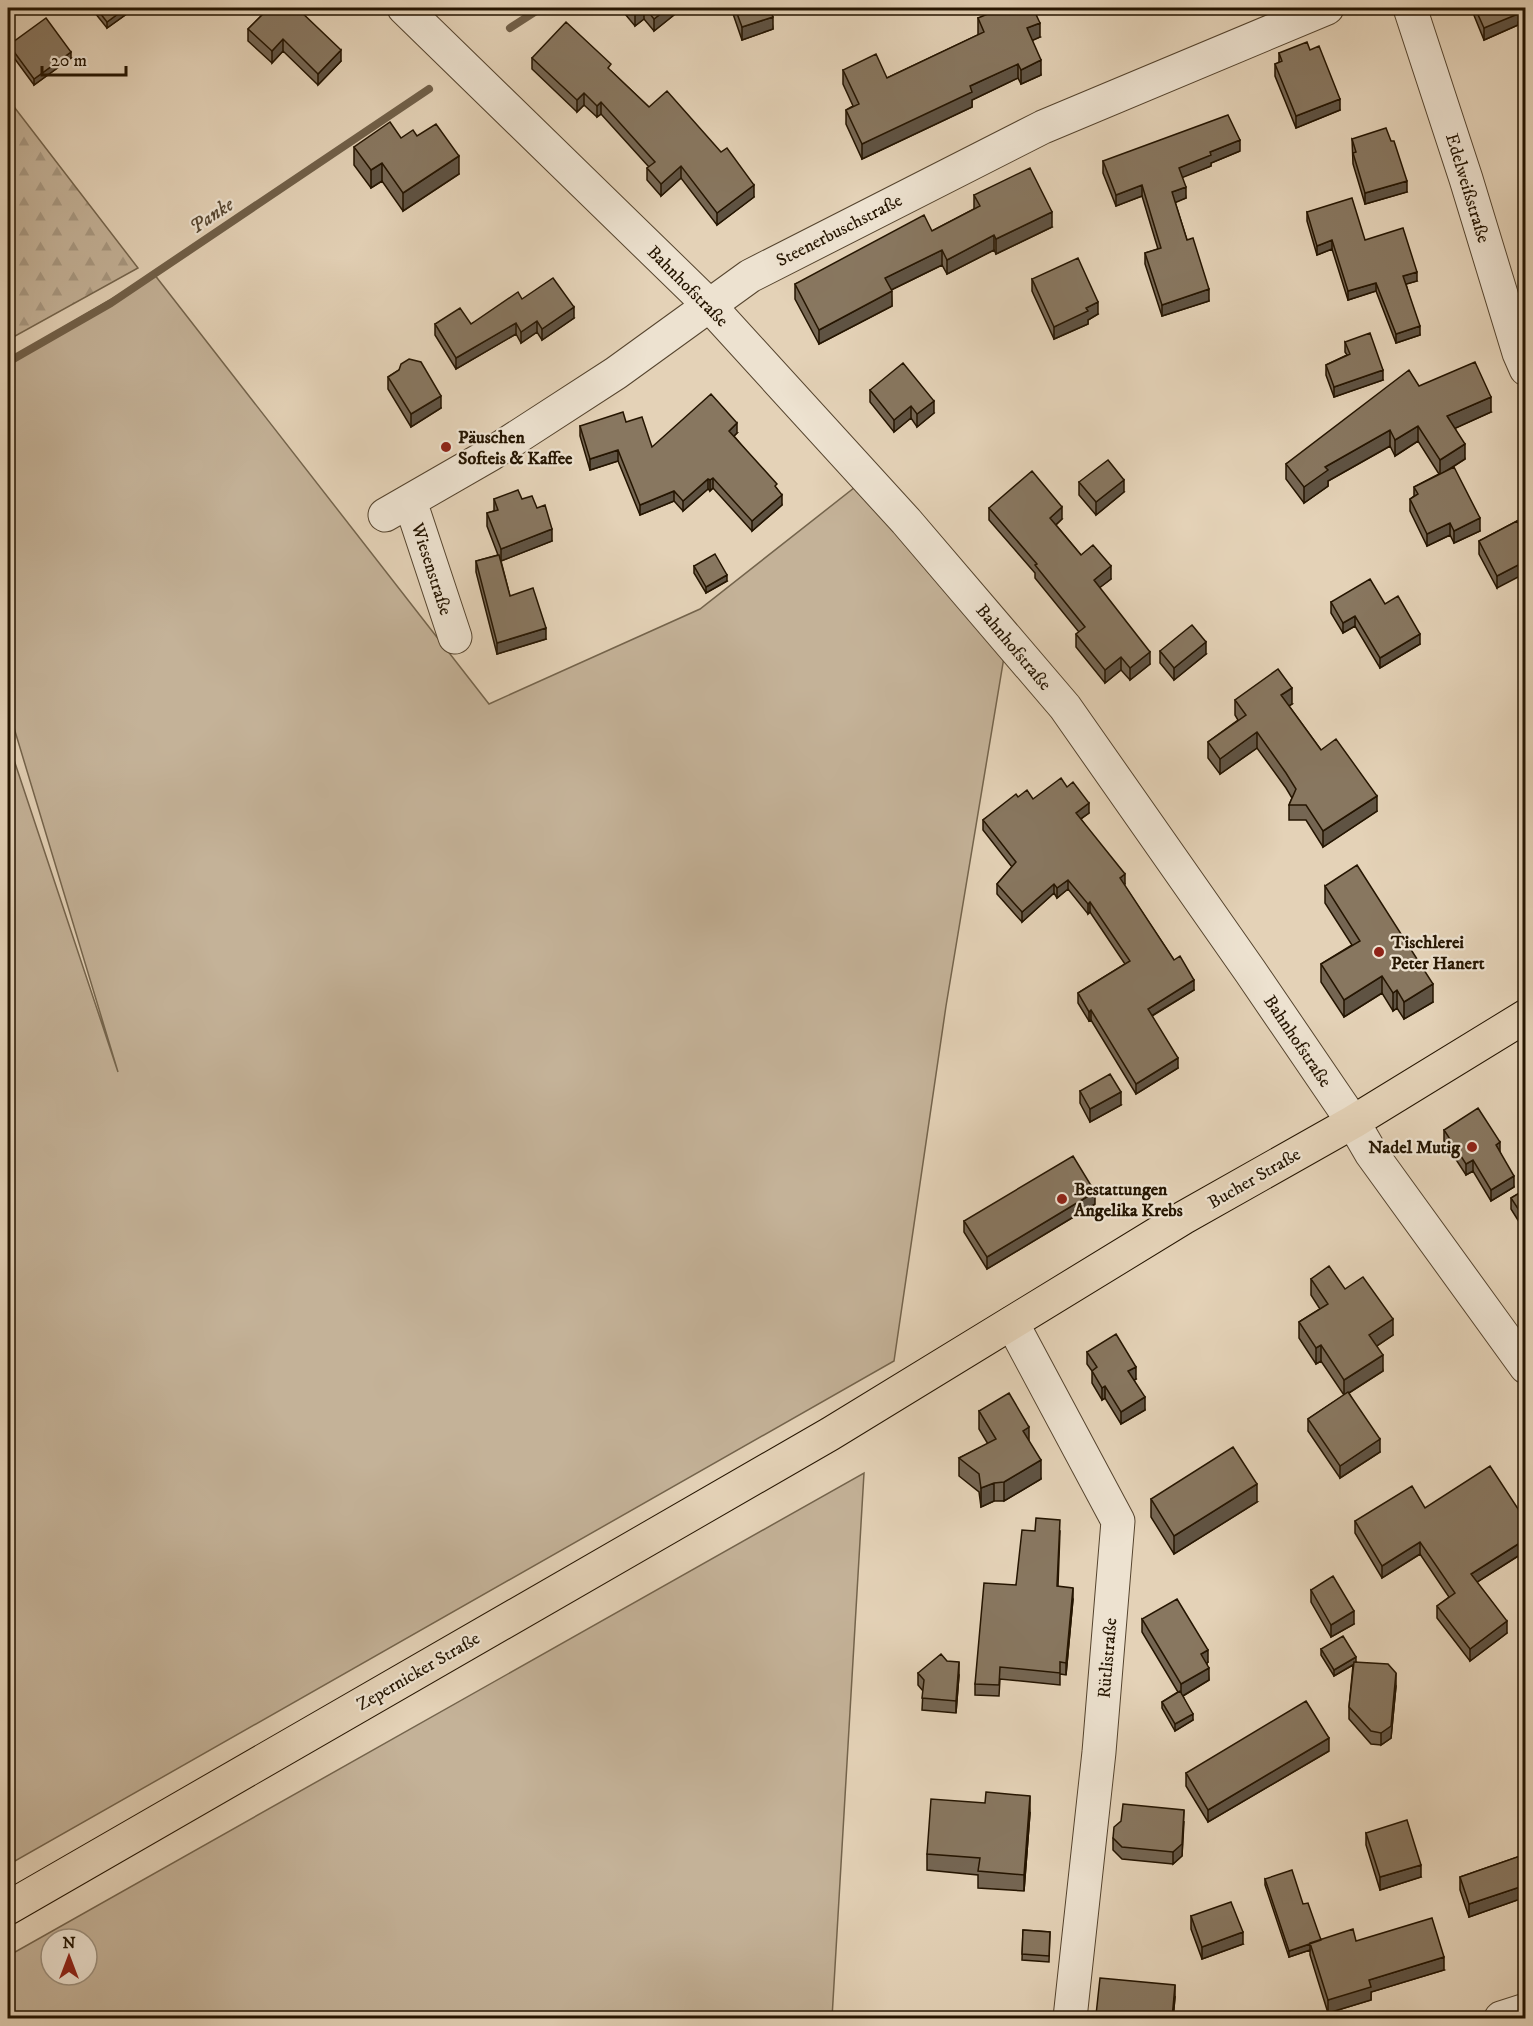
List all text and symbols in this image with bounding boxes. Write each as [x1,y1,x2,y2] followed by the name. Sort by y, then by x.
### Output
[42,39,126,77] scale bar
[51,50,87,72] text: 20 m
[1440,131,1494,246] street label: Edelweißstraße
[773,190,906,272] street label: Steenerbuschstraße
[185,192,240,240] water label: Panke
[642,241,733,332] street label: Bahnhofstraße
[458,427,573,470] place label: Päuschen Softeis & Kaffee
[439,440,453,454] marker: Päuschen Softeis & Kaffee
[405,519,456,618] street label: Wiesenstraße
[971,600,1056,695] street label: Bahnhofstraße
[1390,932,1485,975] place label: Tischlerei Peter Hanert
[1372,945,1386,959] marker: Tischlerei Peter Hanert
[1258,991,1336,1092] street label: Bahnhofstraße
[1368,1137,1461,1159] place label: Nadel Mutig
[1465,1140,1479,1154] marker: Nadel Mutig
[1204,1144,1305,1214] street label: Bucher Straße
[1073,1179,1183,1222] place label: Bestattungen Angelika Krebs
[1055,1192,1069,1206] marker: Bestattungen Angelika Krebs
[1094,1617,1122,1699] street label: Rütlistraße
[353,1628,484,1716] street label: Zepernicker Straße
[39,1927,99,1987] north arrow
[62,1933,76,1953] text: N

